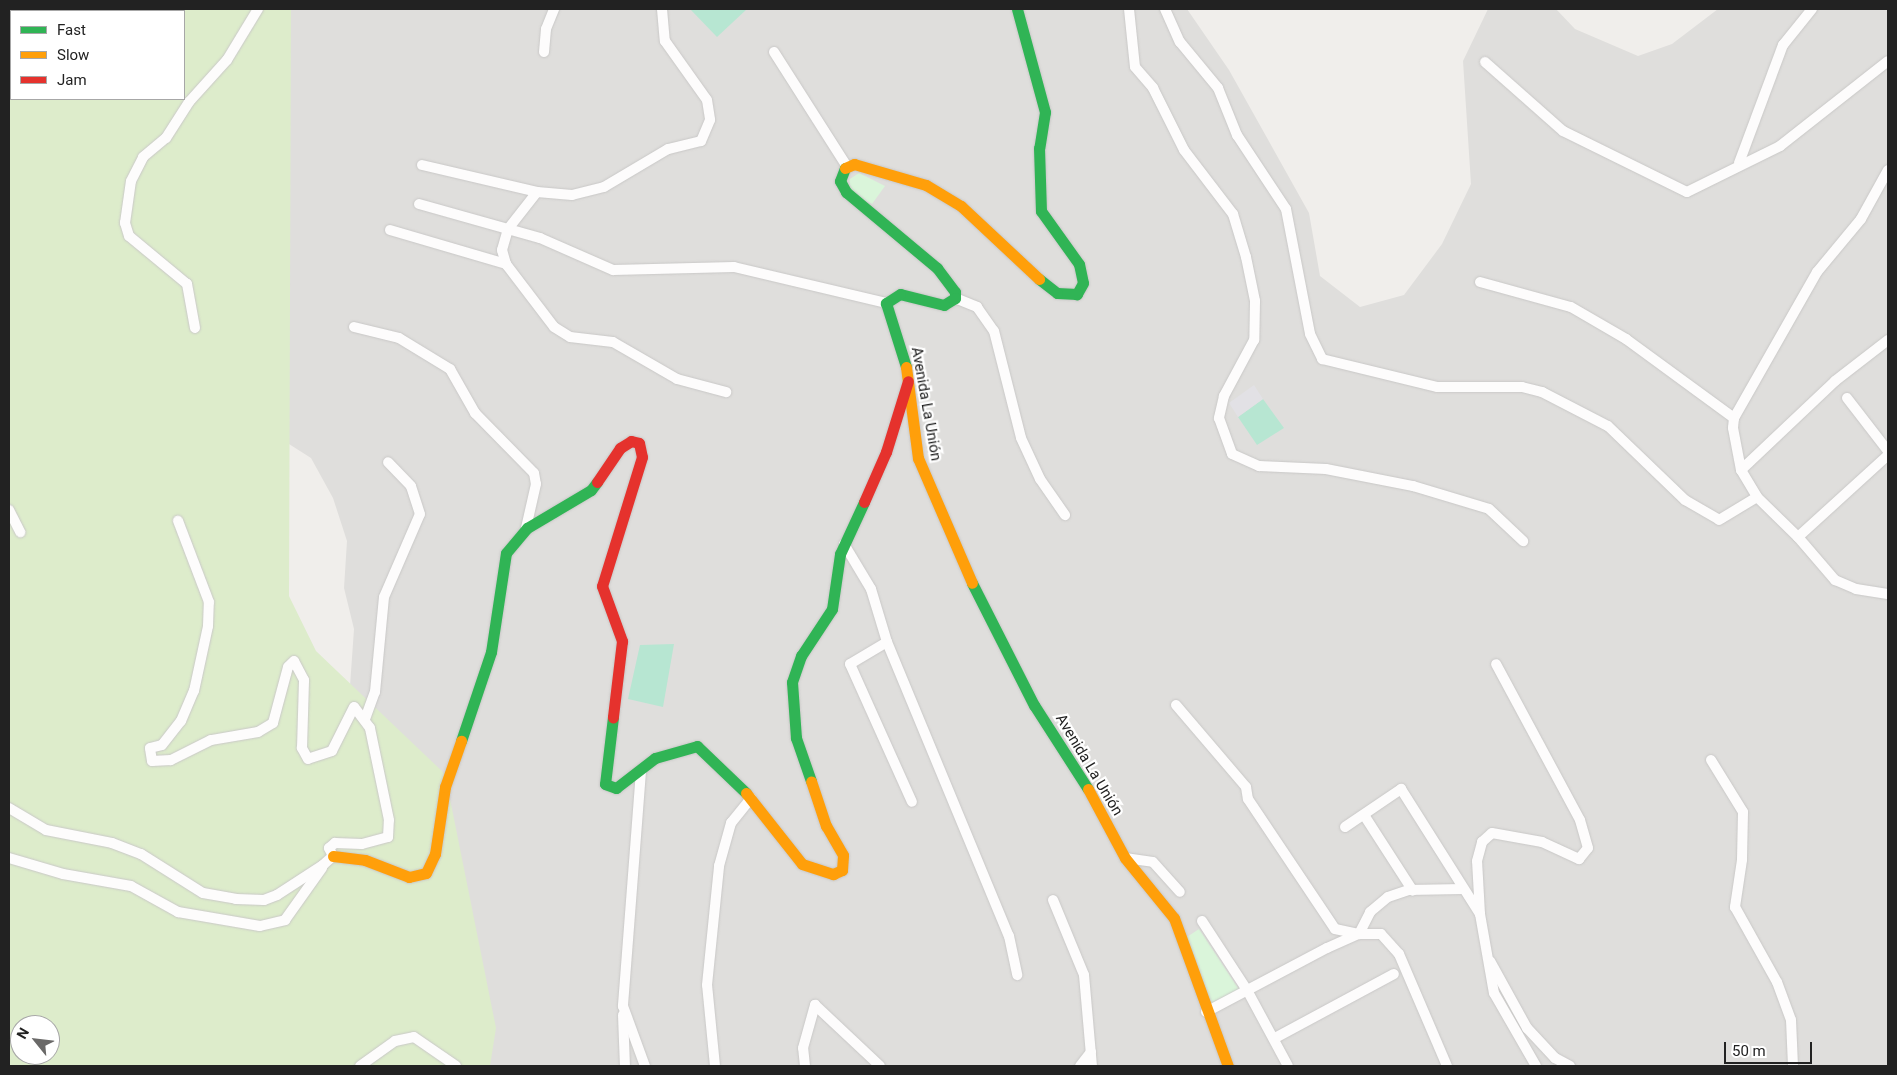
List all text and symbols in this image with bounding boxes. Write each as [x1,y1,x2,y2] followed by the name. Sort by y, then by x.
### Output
[10,10,185,100] legend
[57,21,86,39] text: Fast
[57,46,89,64] text: Slow
[57,71,87,89] text: Jam
[907,346,945,462] street label: Avenida La Unión
[1052,711,1126,819] street label: Avenida La Unión
[10,1015,60,1065] north arrow
[13,1025,32,1041] text: N
[1727,1032,1814,1064] scale bar
[1732,1042,1766,1060] text: 50 m

